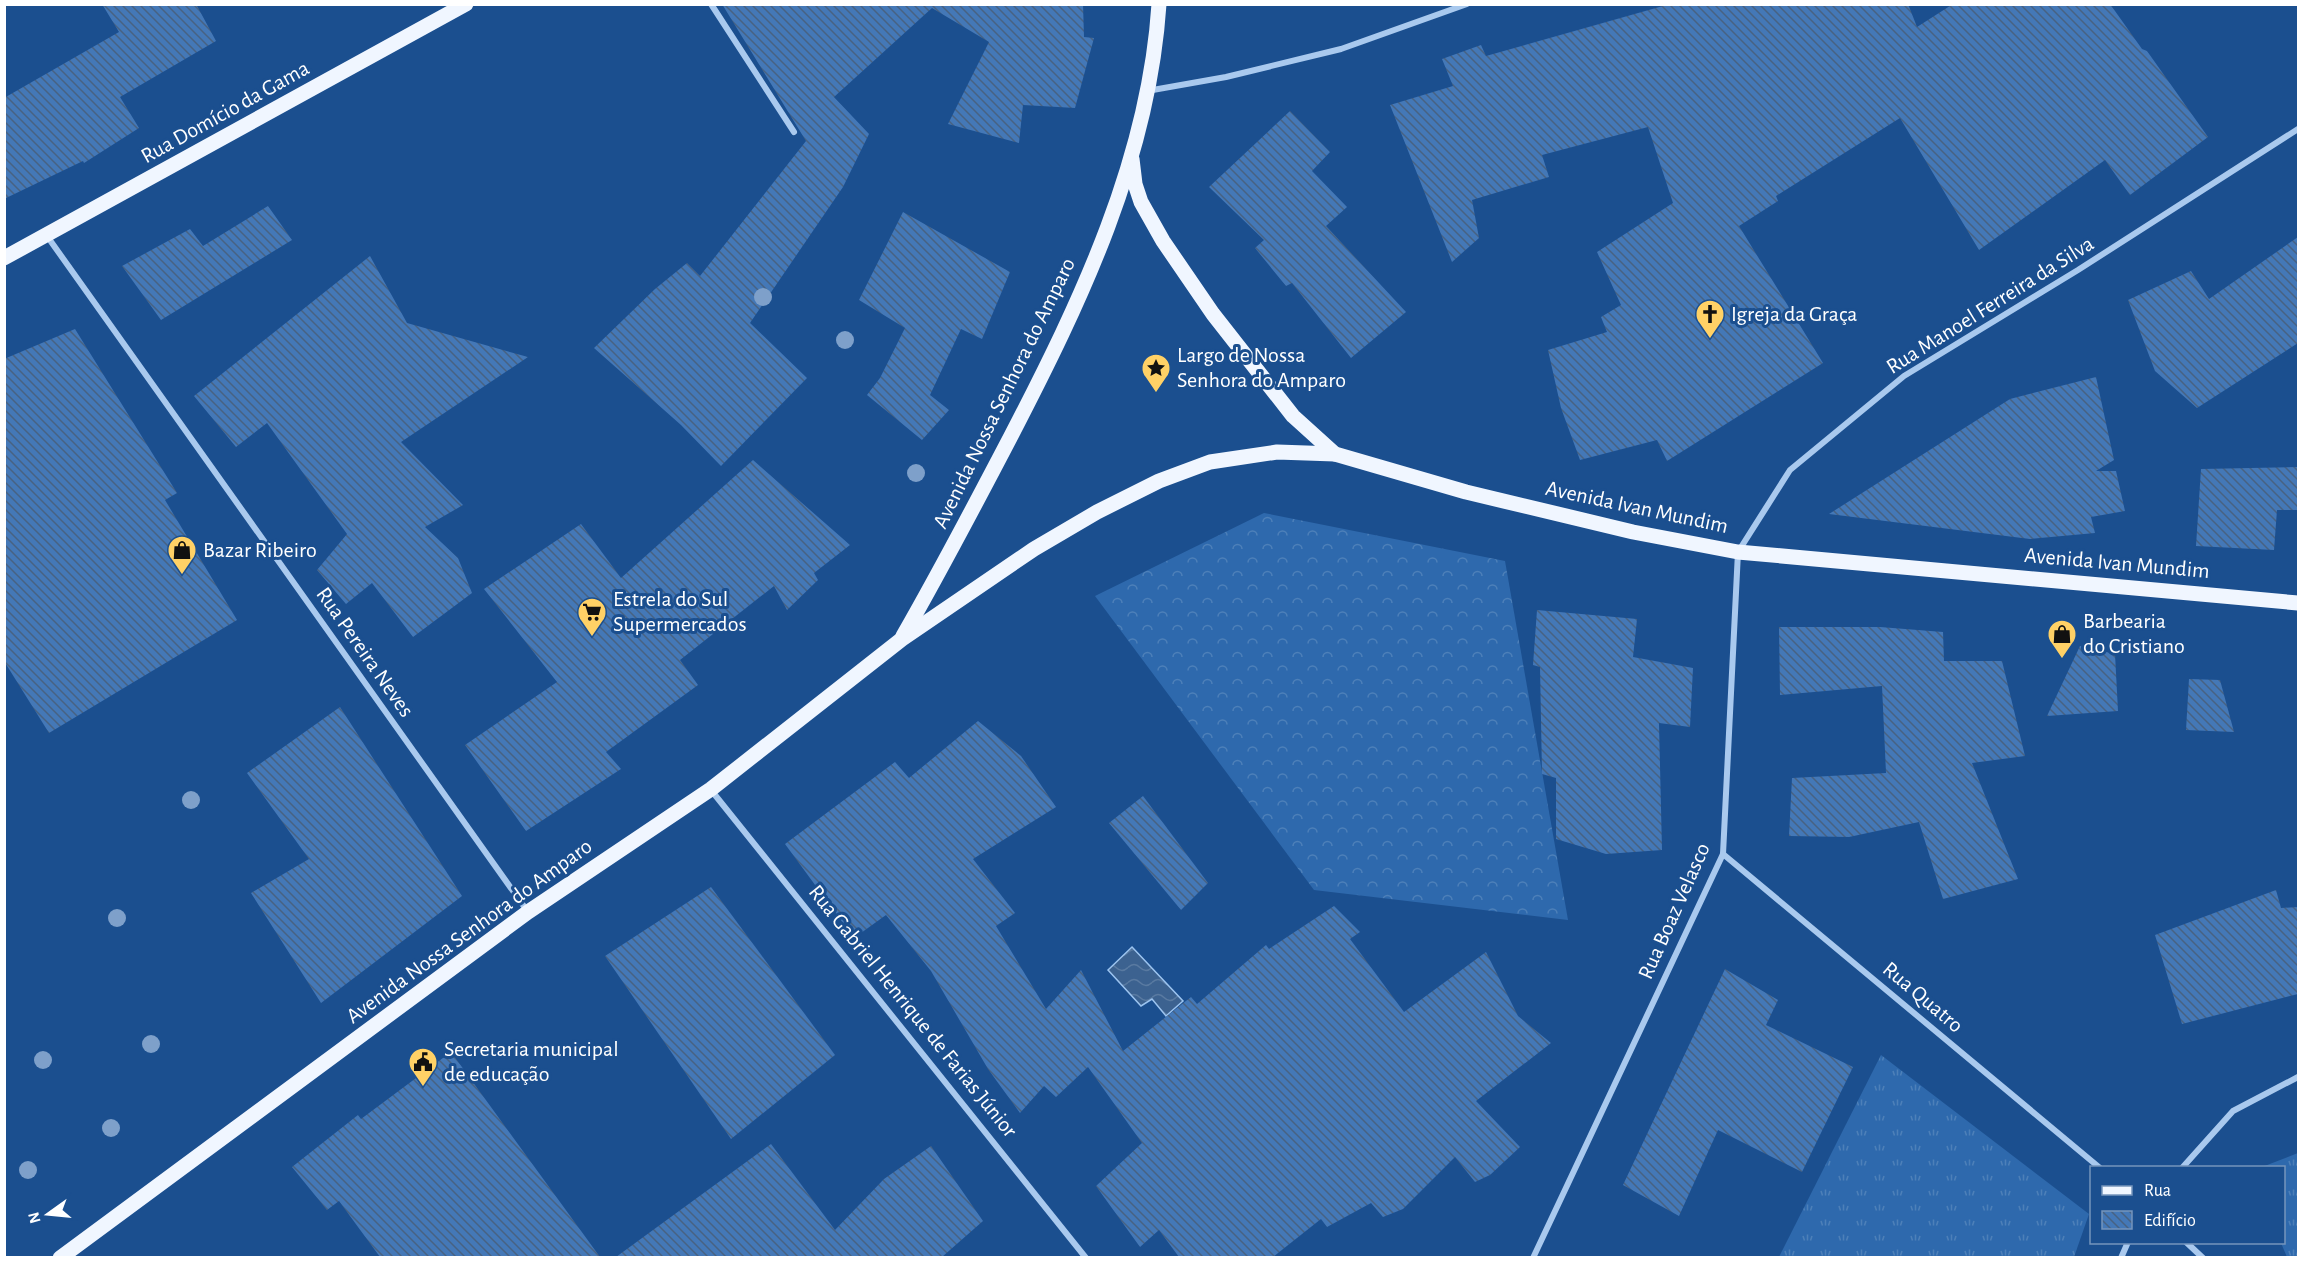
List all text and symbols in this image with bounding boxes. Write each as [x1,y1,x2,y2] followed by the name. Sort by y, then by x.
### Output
[137,57,313,167] street label: Rua Domício da Gama
[1882,232,2098,378] street label: Rua Manoel Ferreira da Silva
[929,254,1079,532] street label: Avenida Nossa Senhora do Amparo
[1694,298,1726,340] church icon: Igreja da Graça
[1731,303,1857,325] place label: Igreja da Graça
[1177,344,1346,391] place label: Largo de Nossa Senhora do Amparo
[1140,352,1172,394] place icon: Largo de Nossa Senhora do Amparo
[1544,477,1730,537] street label: Avenida Ivan Mundim
[166,534,198,576] shop icon: Bazar Ribeiro
[203,539,317,561] place label: Bazar Ribeiro
[2023,544,2211,582] street label: Avenida Ivan Mundim
[312,583,418,721] street label: Rua Pereira Neves
[613,588,747,635] place label: Estrela do Sul Supermercados
[576,596,608,638] supermarket icon: Estrela do Sul Supermercados
[2083,610,2185,657] place label: Barbearia do Cristiano
[2046,618,2078,660] shop icon: Barbearia do Cristiano
[342,835,596,1027] street label: Avenida Nossa Senhora do Amparo
[1634,840,1714,982] street label: Rua Boaz Velasco
[805,881,1021,1141] street label: Rua Gabriel Henrique de Farias Júnior
[1879,957,1967,1037] street label: Rua Quatro
[444,1038,619,1085] place label: Secretaria municipal de educação
[407,1046,439,1088] public building icon: Secretaria municipal de educação
[2090,1166,2285,1244] legend
[2144,1182,2171,1200] text: Rua
[18,1184,78,1244] north arrow
[25,1210,44,1225] text: N
[2144,1212,2196,1230] text: Edifício

